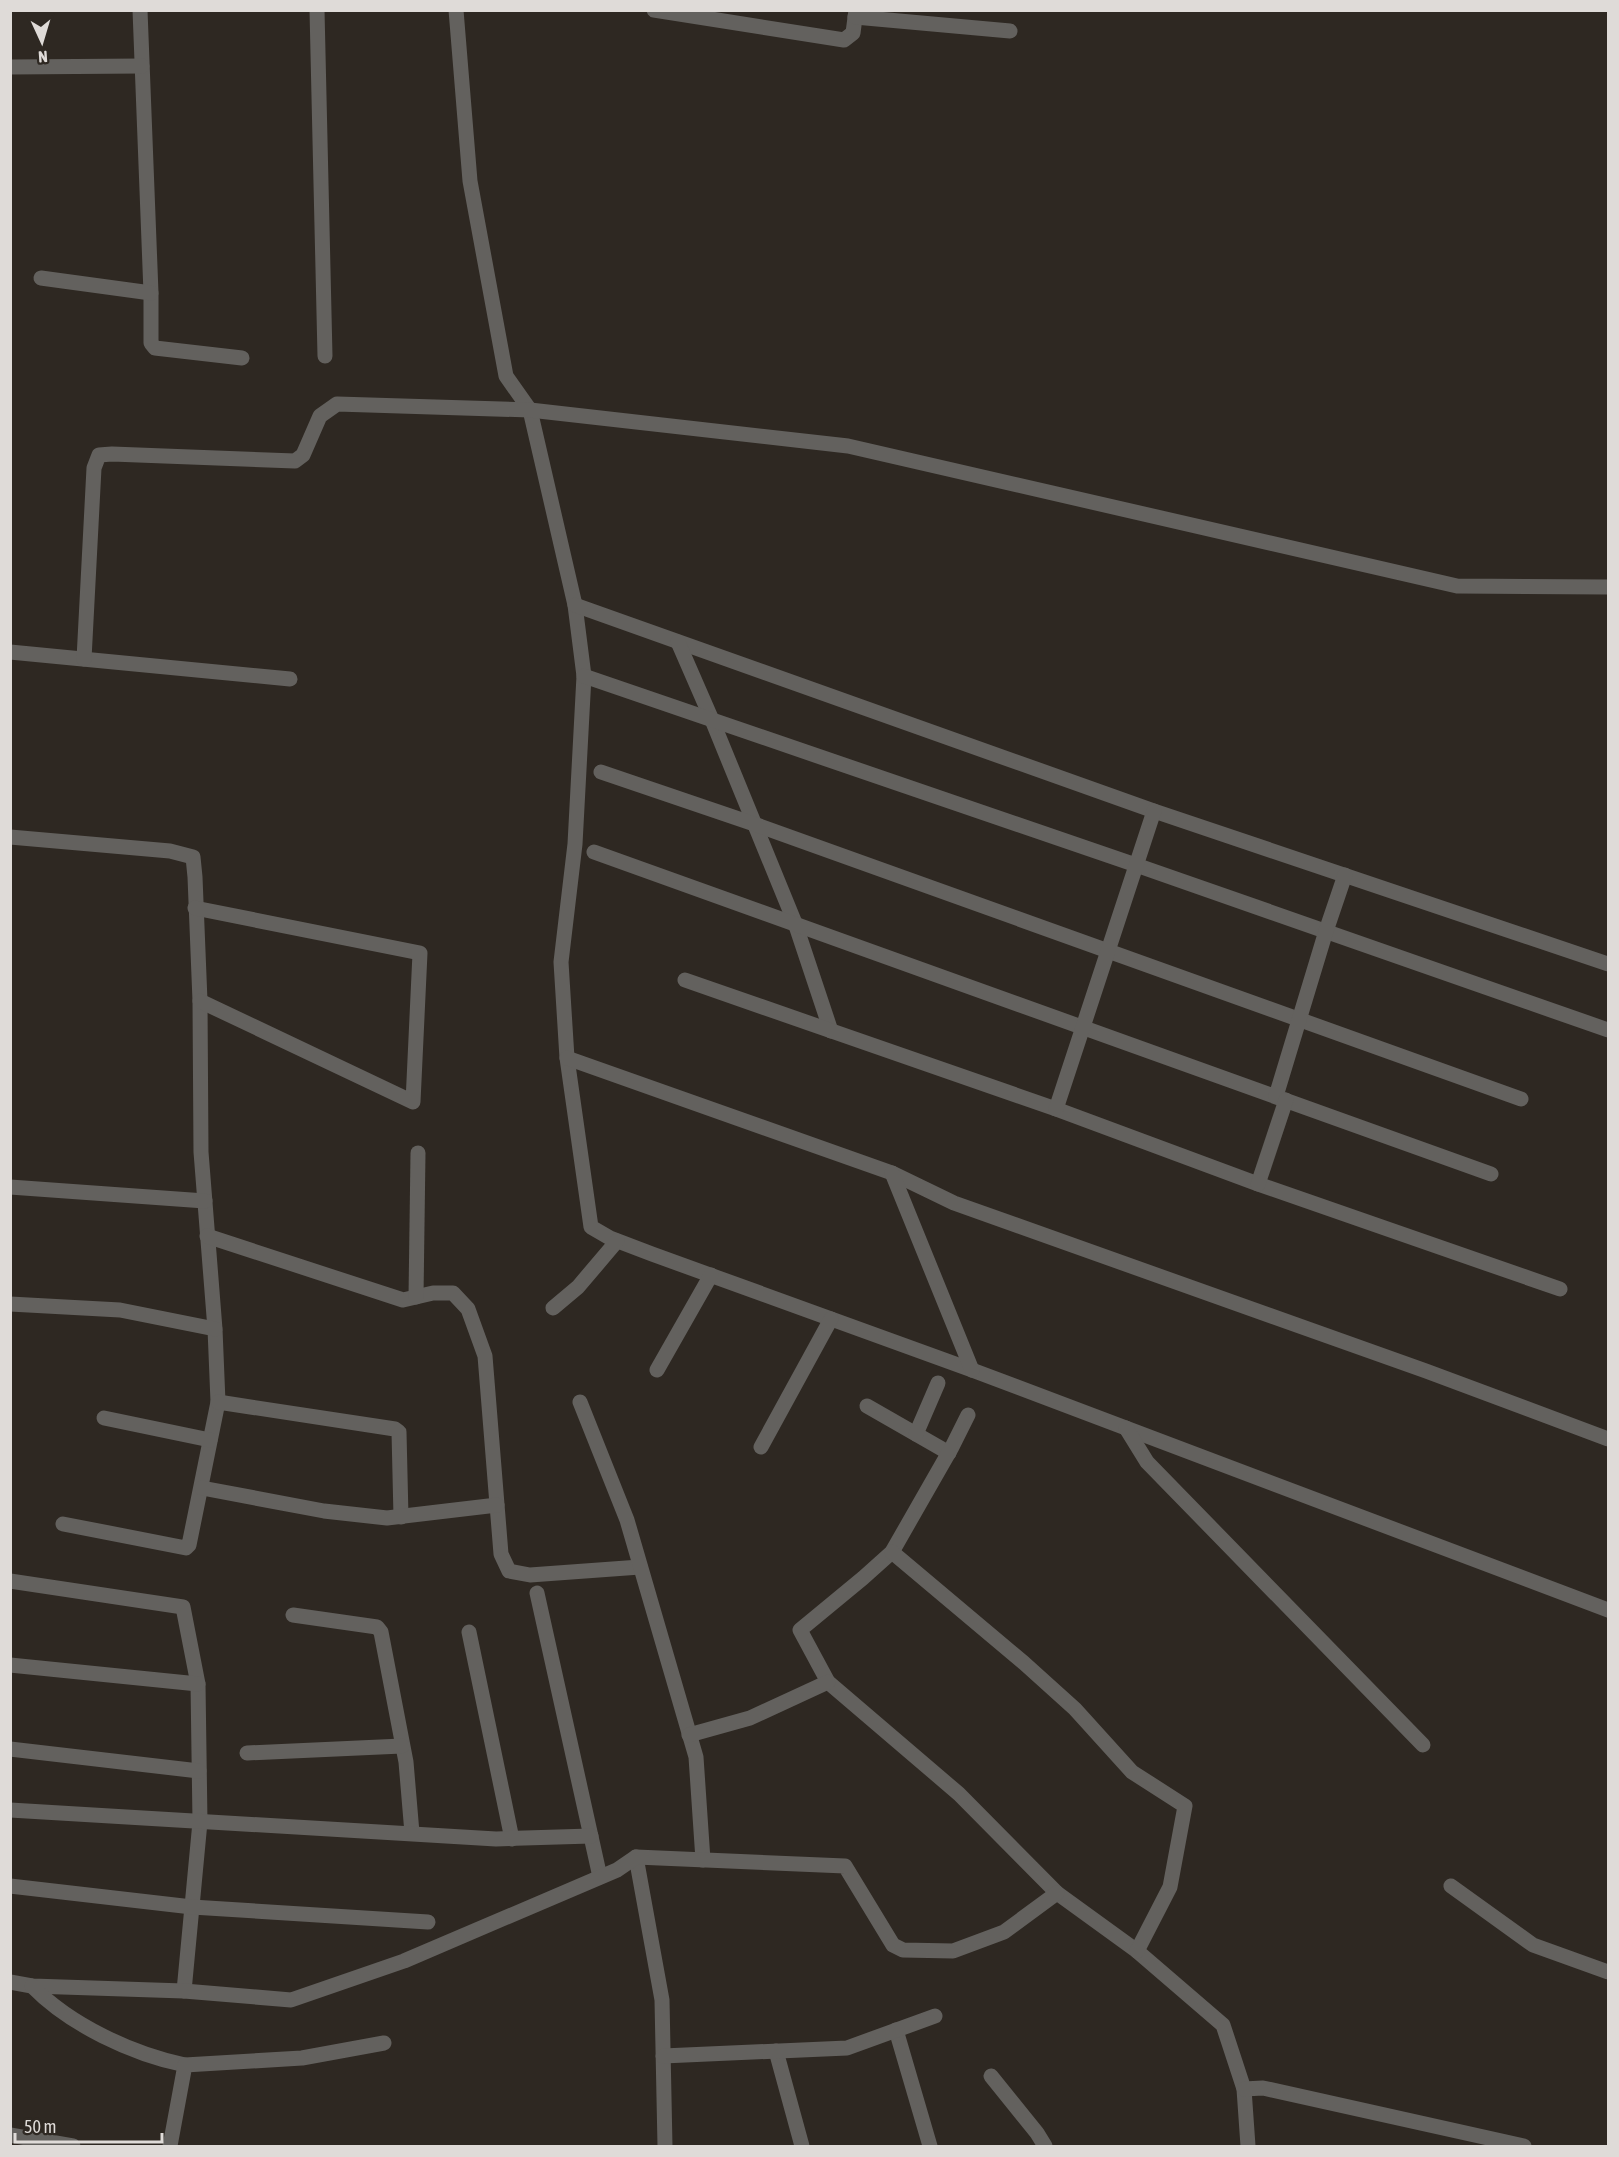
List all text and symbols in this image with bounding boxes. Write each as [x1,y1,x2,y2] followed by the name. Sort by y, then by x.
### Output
[12,12,72,72] north arrow
[38,48,48,66] text: N
[15,2106,162,2144] scale bar
[24,2116,56,2137] text: 50 m

